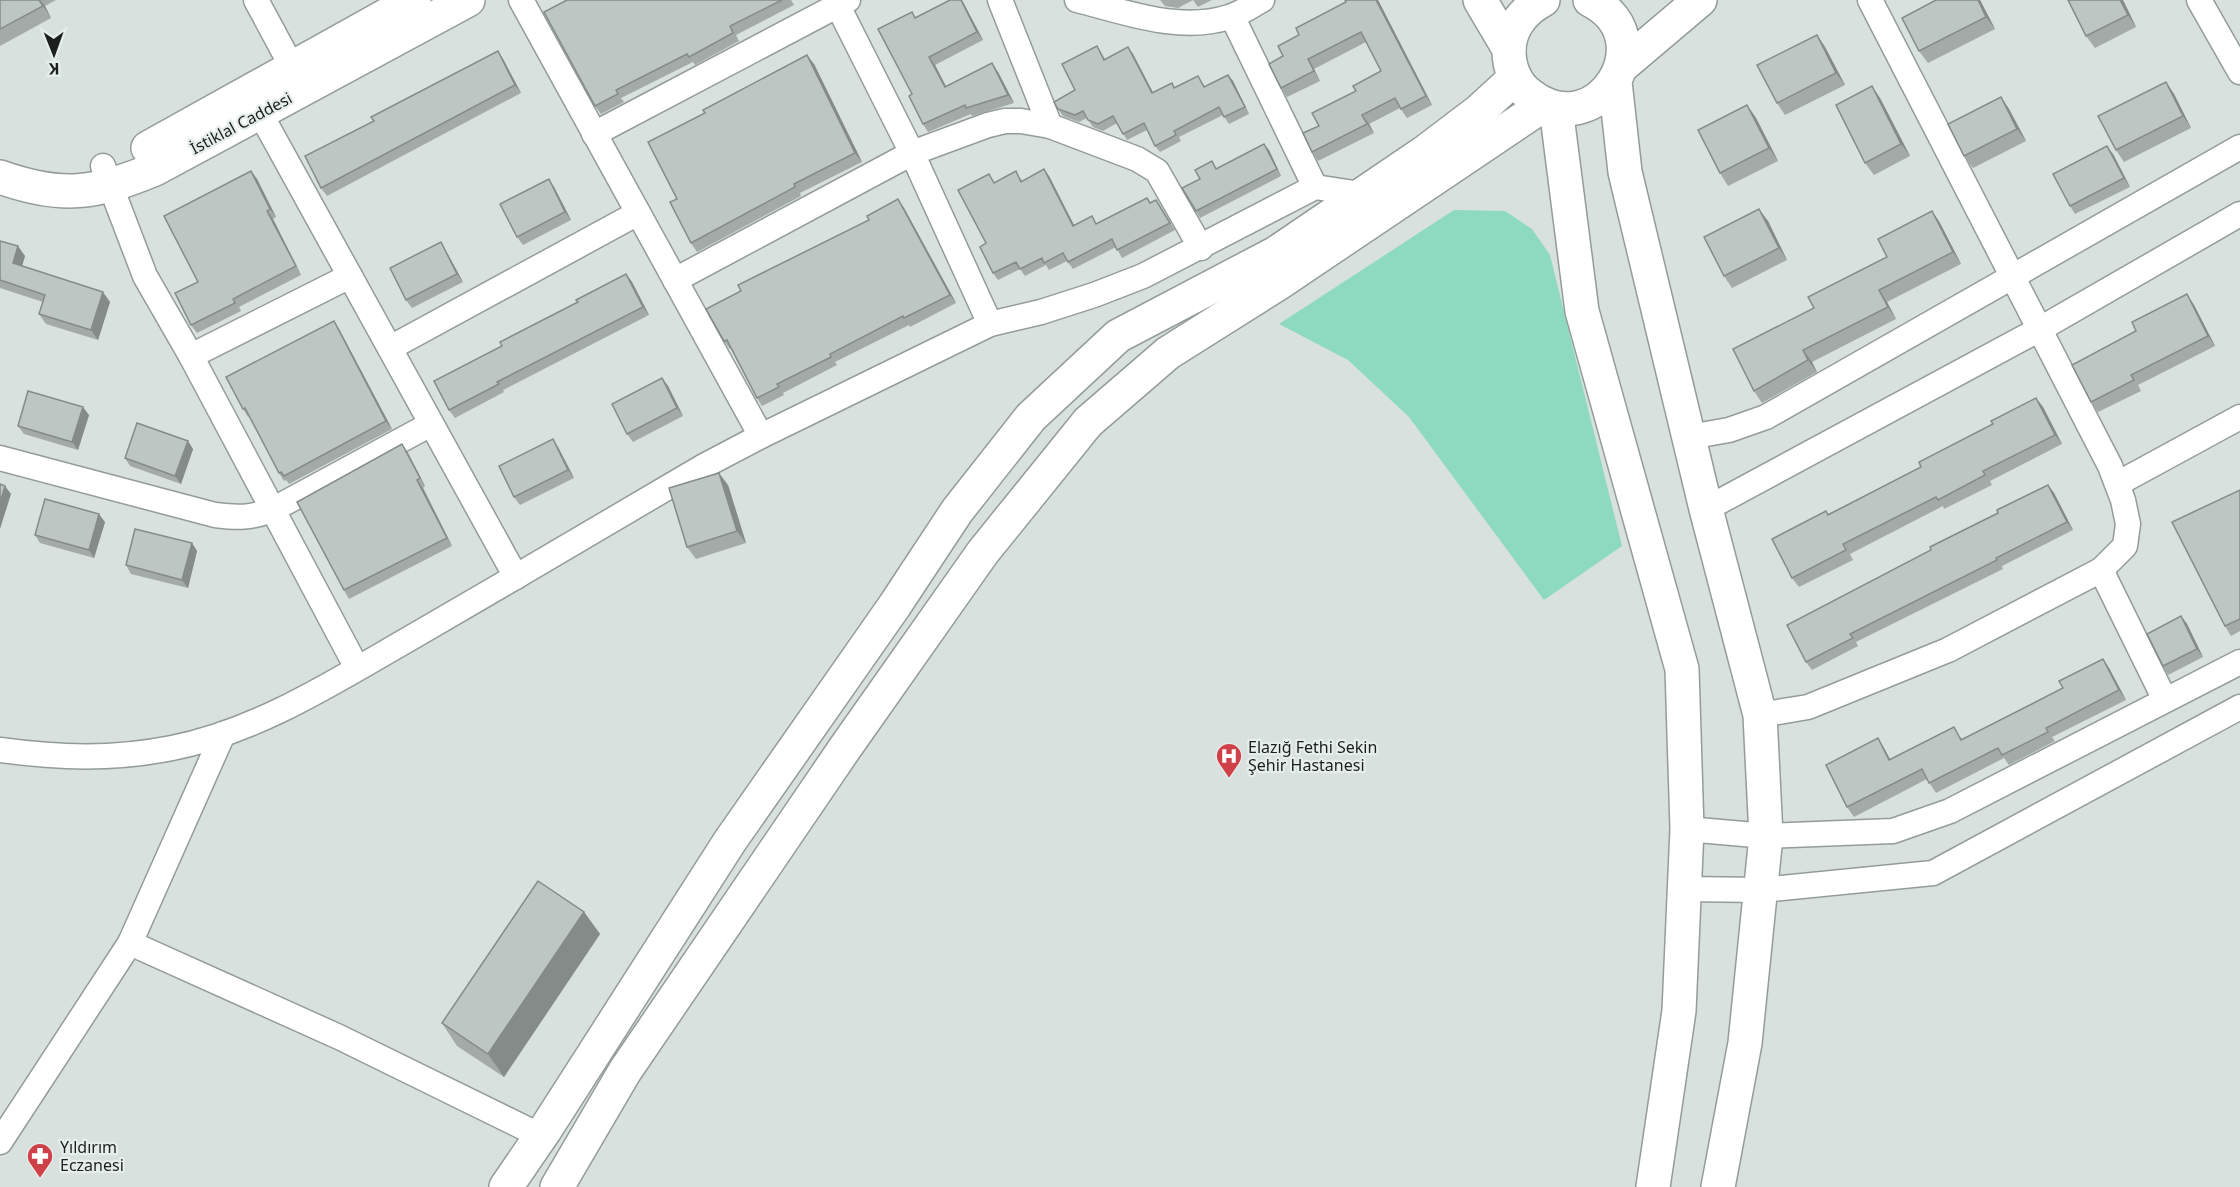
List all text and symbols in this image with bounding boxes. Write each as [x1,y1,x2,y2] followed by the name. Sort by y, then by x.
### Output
[24,24,84,84] north arrow
[48,58,60,80] text: K
[186,87,296,159] street label: İstiklal Caddesi
[1248,736,1377,776] place label: Elazığ Fethi Sekin Şehir Hastanesi
[1214,741,1244,779] hospital icon: Elazığ Fethi Sekin Şehir Hastanesi
[60,1136,124,1176] place label: Yıldırım Eczanesi
[25,1141,55,1179] pharmacy icon: Yıldırım Eczanesi

